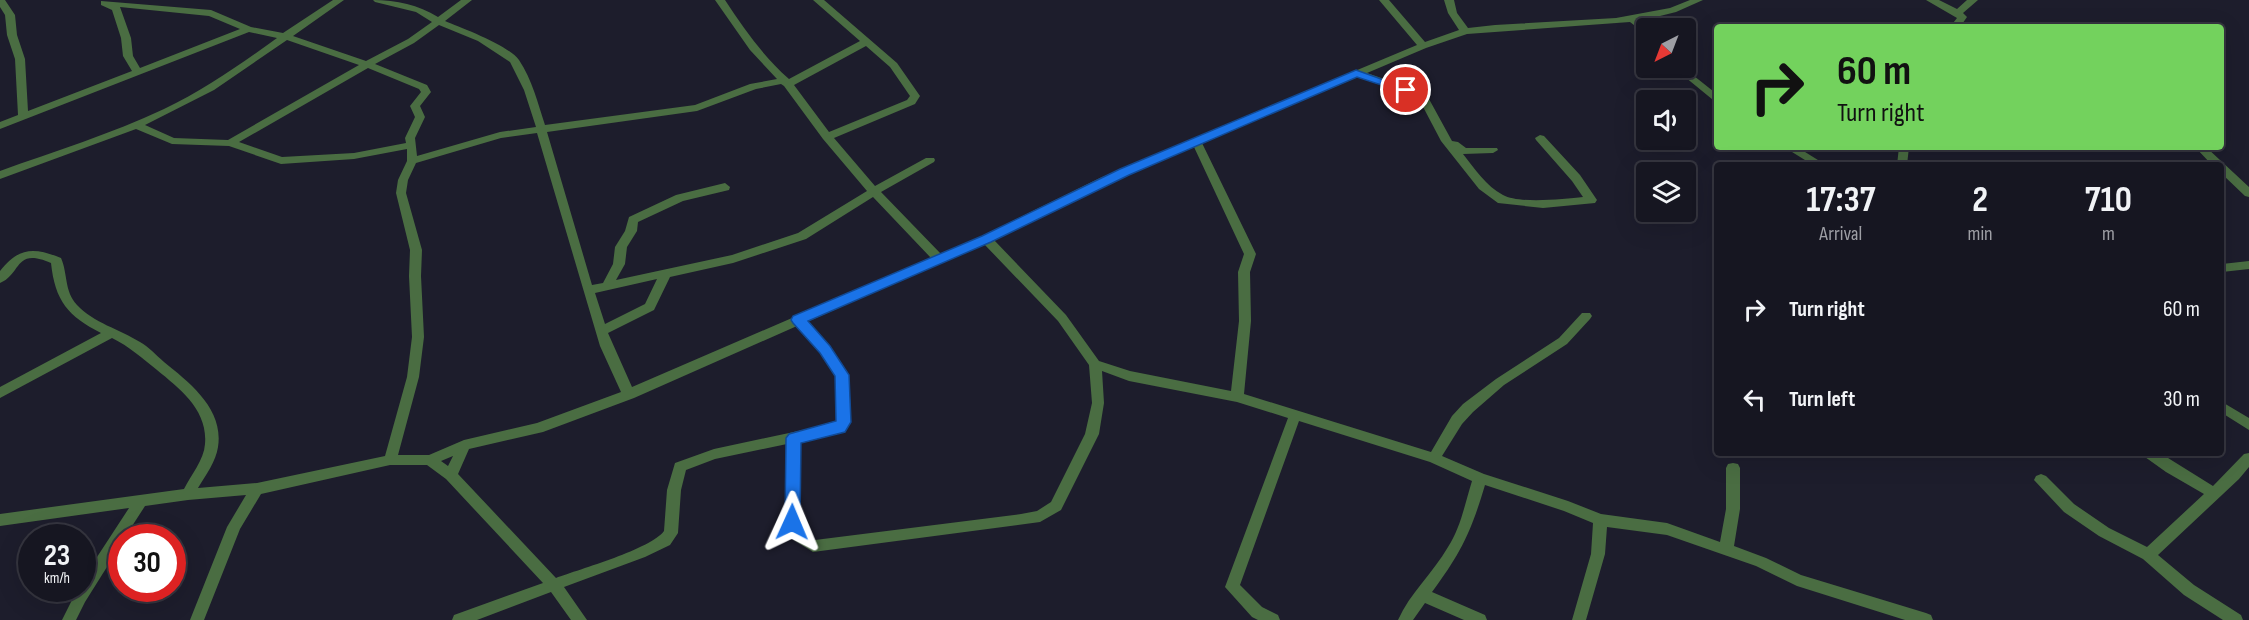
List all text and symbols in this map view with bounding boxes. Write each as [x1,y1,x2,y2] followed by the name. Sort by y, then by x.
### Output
[1636,18,1696,78] north arrow
[1636,18,1696,222] map controls
[1837,46,1911,97] text: 60 m
[1738,48,1816,126] icon: right
[1380,64,1431,115] pin
[1389,73,1422,106] icon: arrive
[1636,90,1696,150] button: sound
[1837,97,1924,129] text: Turn right
[1636,162,1696,222] button: layers
[1806,179,1875,222] text: 17:37
[1972,179,1988,222] text: 2
[2085,179,2132,222] text: 710
[1819,222,1862,246] text: Arrival
[1968,222,1993,246] text: min
[2102,222,2115,246] text: m
[1738,293,1771,326] icon: right
[1789,296,1865,323] text: Turn right
[2163,296,2200,323] text: 60 m
[1738,383,1771,416] icon: left
[1789,386,1855,413] text: Turn left
[2163,386,2200,413] text: 30 m
[760,490,824,554] position arrow
[108,524,186,602] speed limit sign: 30
[44,538,70,574] text: 23
[44,569,70,588] text: km/h

